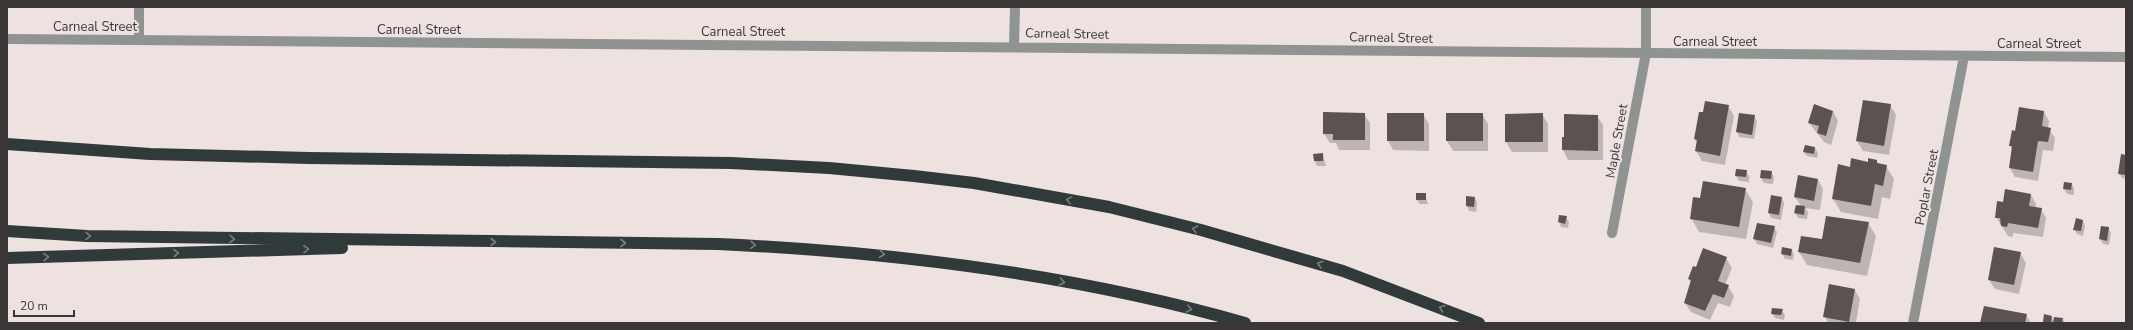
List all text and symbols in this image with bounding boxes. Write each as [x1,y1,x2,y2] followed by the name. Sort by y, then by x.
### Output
[53,18,137,36] street label: Carneal Street
[377,21,461,39] street label: Carneal Street
[701,23,785,41] street label: Carneal Street
[1025,24,1110,44] street label: Carneal Street
[1349,28,1434,48] street label: Carneal Street
[1673,33,1757,51] street label: Carneal Street
[1997,35,2081,53] street label: Carneal Street
[1602,102,1632,180] street label: Maple Street
[1911,147,1943,227] street label: Poplar Street
[1065,196,1072,205] one-way arrow
[1192,225,1199,233] one-way arrow
[85,232,91,240] one-way arrow
[229,234,235,243] one-way arrow
[490,238,496,246] one-way arrow
[620,239,626,247] one-way arrow
[750,241,756,250] one-way arrow
[303,245,309,254] one-way arrow
[173,249,179,258] one-way arrow
[879,249,885,258] one-way arrow
[43,253,49,261] one-way arrow
[1317,260,1324,269] one-way arrow
[1059,277,1065,285] one-way arrow
[14,292,74,318] scale bar
[20,298,48,314] text: 20 m
[1186,304,1193,312] one-way arrow
[1439,305,1446,313] one-way arrow

